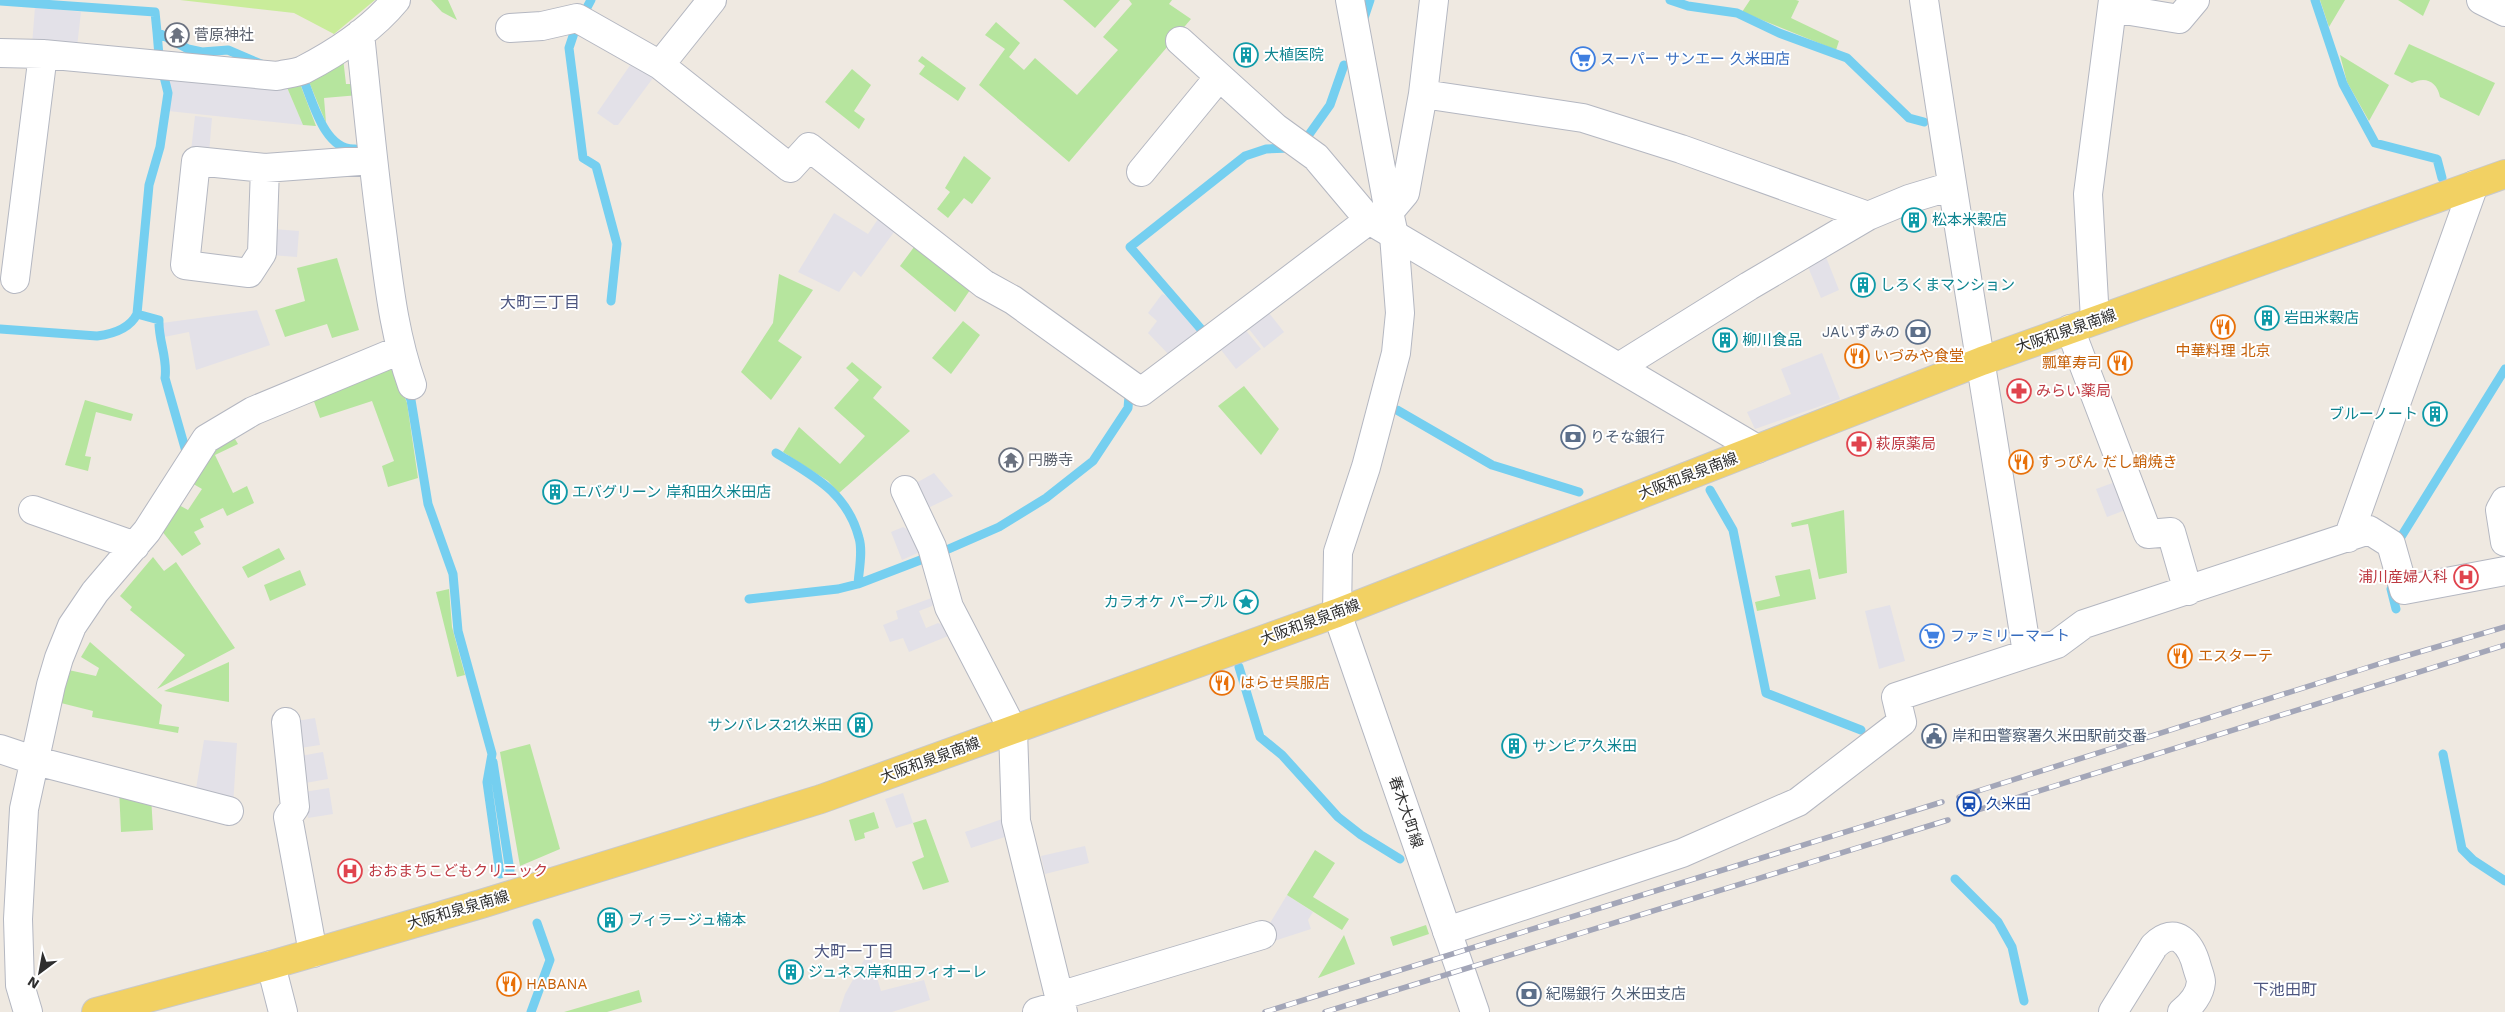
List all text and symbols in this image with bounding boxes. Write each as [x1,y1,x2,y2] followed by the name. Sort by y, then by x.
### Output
[164,22,190,48] temple icon: 菅原神社
[194,26,254,44] place label: 菅原神社
[1233,42,1259,68] building icon: 大植医院
[1264,46,1324,64] place label: 大植医院
[1570,46,1596,72] supermarket icon: スーパー サンエー 久米田店
[1600,50,1790,68] place label: スーパー サンエー 久米田店
[1901,207,1927,233] building icon: 松本米穀店
[1932,211,2007,229] place label: 松本米穀店
[1850,272,1876,298] building icon: しろくまマンション
[1880,276,2015,294] place label: しろくまマンション
[500,293,580,312] district label: 大町三丁目
[2013,305,2119,357] street label: 大阪和泉泉南線
[2254,305,2280,331] building icon: 岩田米穀店
[2284,309,2359,327] place label: 岩田米穀店
[2210,314,2236,340] restaurant icon: 中華料理 北京
[1905,319,1931,345] bank icon: JAいずみの
[1822,323,1900,341] place label: JAいずみの
[1712,327,1738,353] building icon: 柳川食品
[1742,331,1802,349] place label: 柳川食品
[2175,342,2271,360] place label: 中華料理 北京
[1844,343,1870,369] restaurant icon: いづみや食堂
[1874,347,1964,365] place label: いづみや食堂
[2107,350,2133,376] restaurant icon: 瓢箪寿司
[2042,354,2102,372] place label: 瓢箪寿司
[2006,378,2032,404] pharmacy icon: みらい薬局
[2036,382,2111,400] place label: みらい薬局
[2422,401,2448,427] building icon: ブルーノート
[2329,405,2418,423] place label: ブルーノート
[1560,424,1586,450] bank icon: りそな銀行
[1590,428,1665,446] place label: りそな銀行
[1846,431,1872,457] pharmacy icon: 萩原薬局
[1876,435,1936,453] place label: 萩原薬局
[998,447,1024,473] temple icon: 円勝寺
[1636,449,1740,503] street label: 大阪和泉泉南線
[2008,449,2034,475] restaurant icon: すっぴん だし蛸焼き
[1028,451,1073,469] place label: 円勝寺
[2038,453,2178,471] place label: すっぴん だし蛸焼き
[542,479,568,505] building icon: エバグリーン 岸和田久米田店
[572,483,771,501] place label: エバグリーン 岸和田久米田店
[2453,564,2479,590] hospital icon: 浦川産婦人科
[2358,568,2448,586] place label: 浦川産婦人科
[1233,589,1259,615] place icon: カラオケ パープル
[1104,593,1228,611] place label: カラオケ パープル
[1258,596,1362,648] street label: 大阪和泉泉南線
[1919,623,1945,649] supermarket icon: ファミリーマート
[1950,627,2070,645] place label: ファミリーマート
[2167,643,2193,669] restaurant icon: エスターテ
[2198,647,2273,665] place label: エスターテ
[1209,670,1235,696] restaurant icon: はらせ呉服店
[1240,674,1330,692] place label: はらせ呉服店
[847,712,873,738] building icon: サンパレス21久米田
[707,716,842,734] place label: サンパレス21久米田
[1921,723,1947,749] public building icon: 岸和田警察署久米田駅前交番
[1952,727,2147,745] place label: 岸和田警察署久米田駅前交番
[1501,733,1527,759] building icon: サンピア久米田
[878,734,982,786] street label: 大阪和泉泉南線
[1532,737,1637,755] place label: サンピア久米田
[1385,774,1427,850] street label: 春木大町線
[1956,791,1982,817] station icon: 久米田
[1986,795,2031,813] place label: 久米田
[337,858,363,884] hospital icon: おおまちこどもクリニック
[368,862,548,880] place label: おおまちこどもクリニック
[405,887,511,933] street label: 大阪和泉泉南線
[597,907,623,933] building icon: ブィラージュ楠本
[628,911,746,929] place label: ブィラージュ楠本
[814,942,894,961] district label: 大町一丁目
[15,947,65,997] north arrow
[778,959,804,985] building icon: ジュネス岸和田フィオーレ
[808,963,987,981] place label: ジュネス岸和田フィオーレ
[496,971,522,997] restaurant icon: HABANA
[24,973,42,993] text: N
[526,975,587,993] place label: HABANA
[2253,980,2317,999] district label: 下池田町
[1516,981,1542,1007] bank icon: 紀陽銀行 久米田支店
[1546,985,1686,1003] place label: 紀陽銀行 久米田支店

